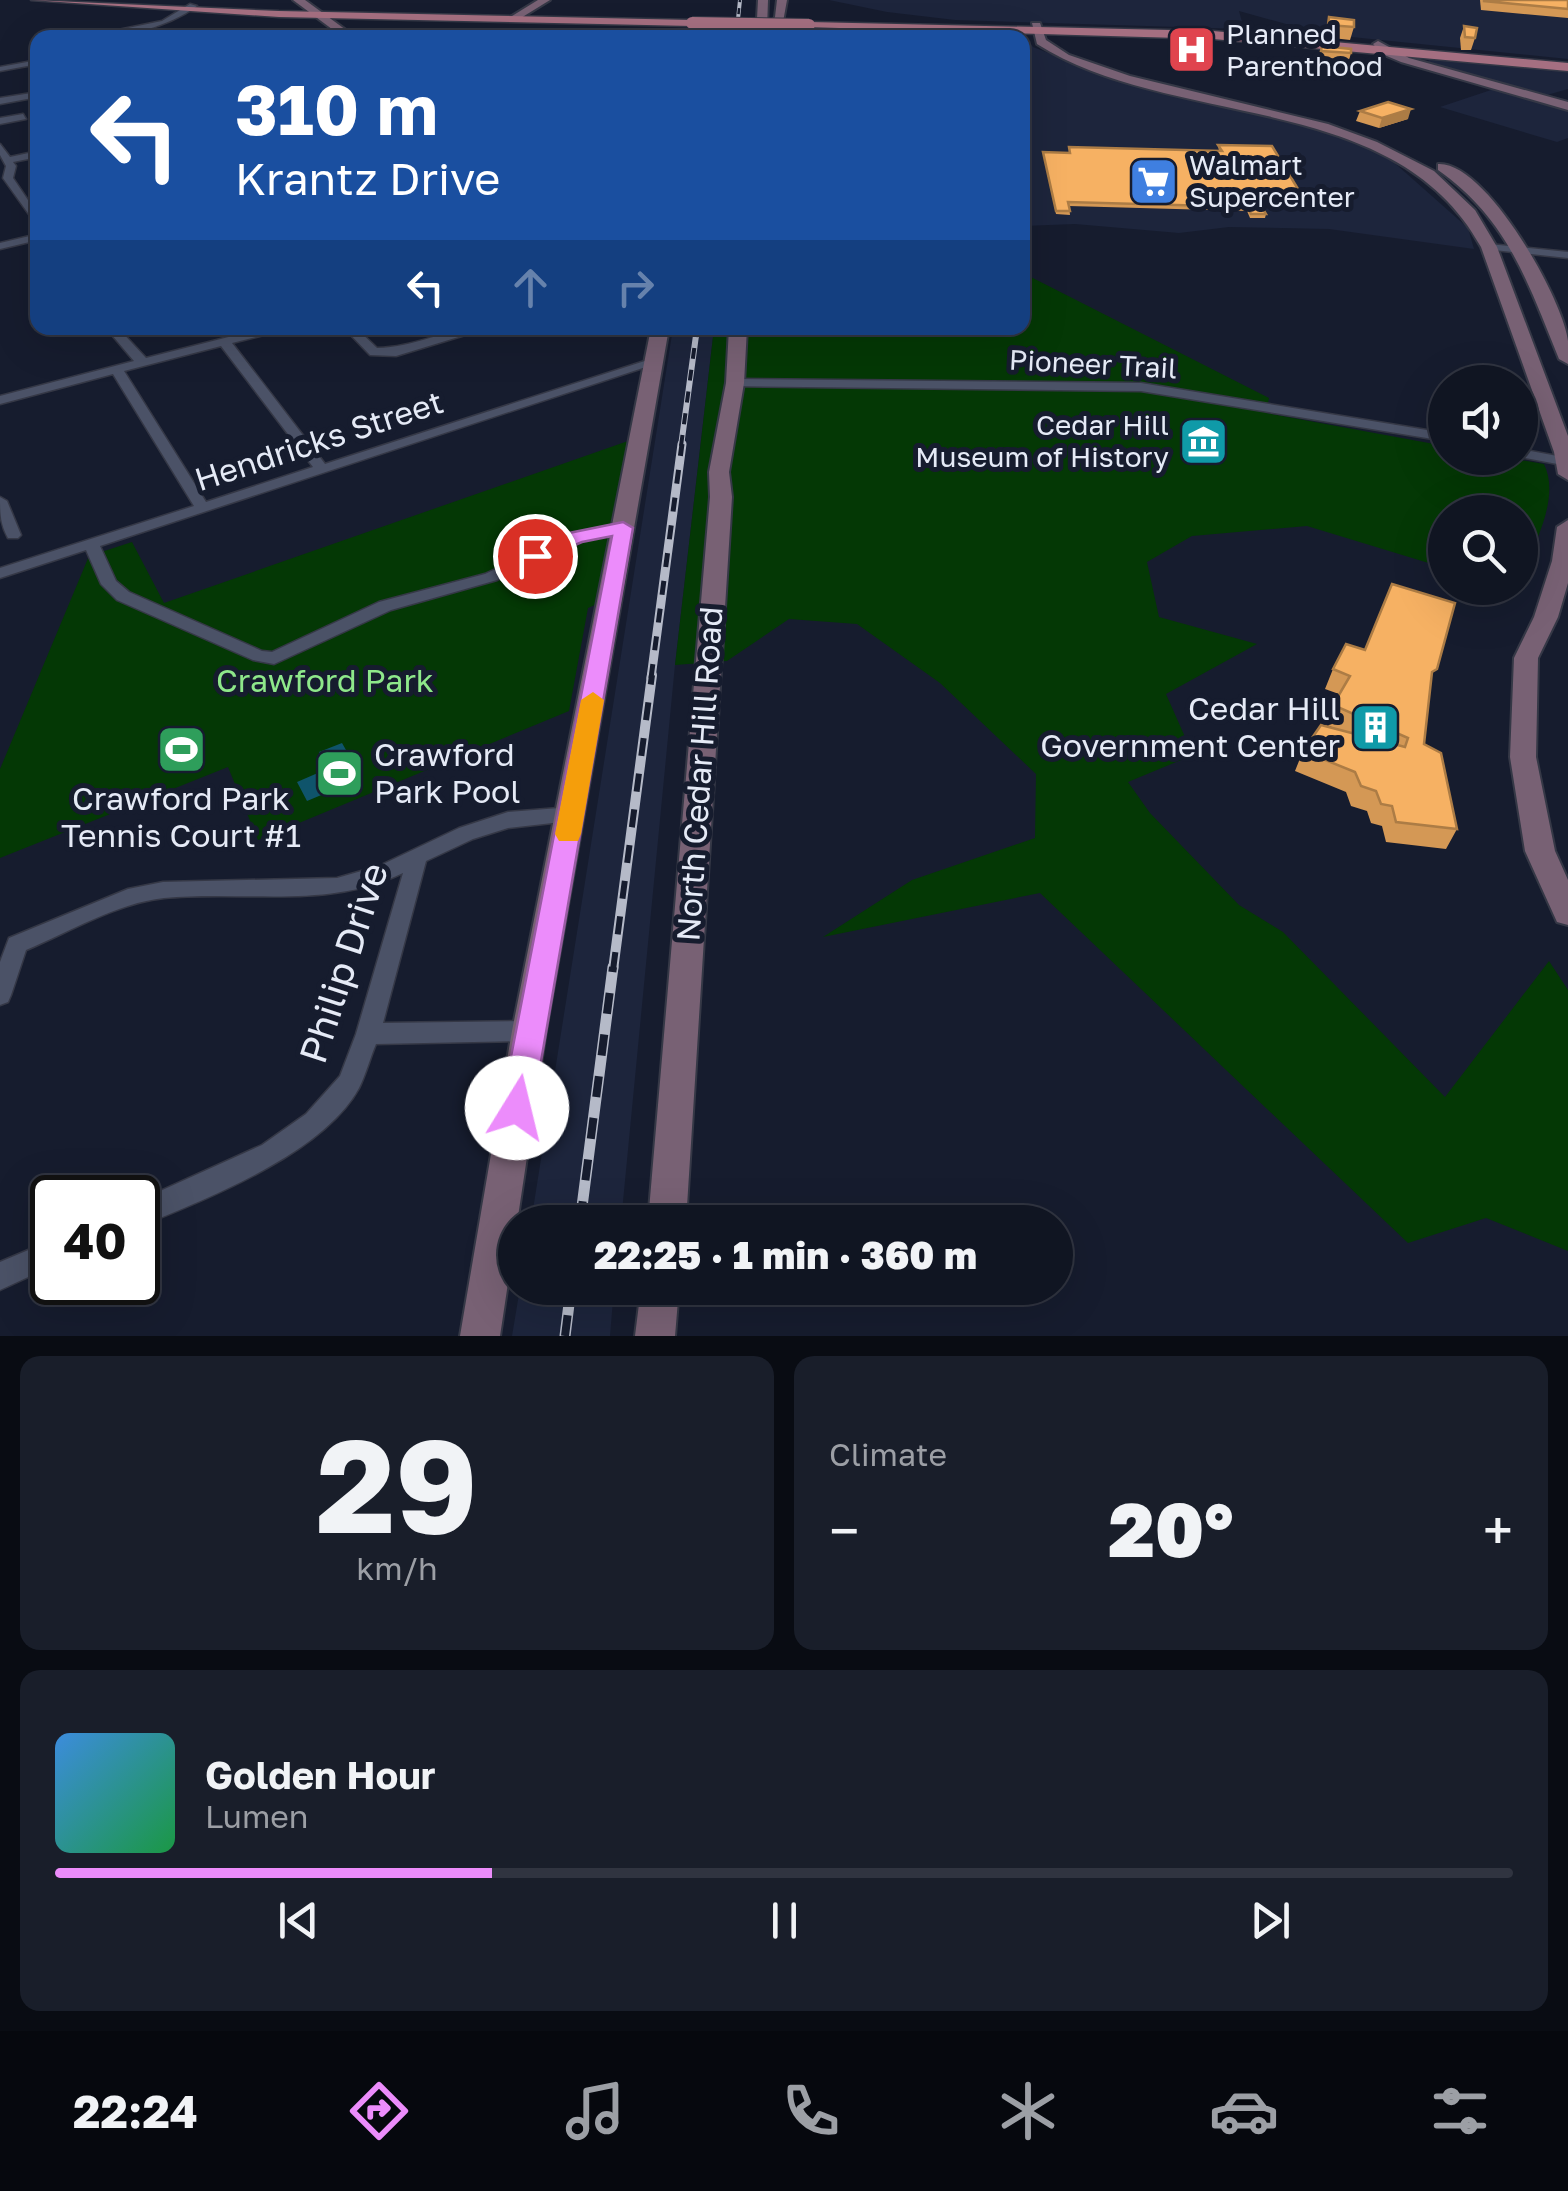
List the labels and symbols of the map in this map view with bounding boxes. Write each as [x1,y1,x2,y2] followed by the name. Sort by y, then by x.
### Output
[1226,17,1383,82] place label: Planned Parenthood
[1165,24,1217,76] hospital icon: Planned Parenthood
[1189,148,1355,213] place label: Walmart Supercenter
[1128,155,1180,207] supermarket icon: Walmart Supercenter
[1008,343,1178,384] street label: Pioneer Trail
[190,382,447,498] street label: Hendricks Street
[915,408,1169,473] place label: Cedar Hill Museum of History
[1178,415,1230,467] museum icon: Cedar Hill Museum of History
[493,514,578,599] pin
[668,605,730,943] street label: North Cedar Hill Road
[216,661,434,699] park label: Crawford Park
[1040,689,1340,764] place label: Cedar Hill Government Center
[1349,701,1401,753] building icon: Cedar Hill Government Center
[155,723,207,775] sports icon: Crawford Park Tennis Court #1
[374,735,521,810] place label: Crawford Park Pool
[313,747,365,799] sports icon: Crawford Park Pool
[61,779,301,854] place label: Crawford Park Tennis Court #1
[289,857,396,1068] street label: Philip Drive
[465,1056,569,1160] position arrow
[30,1175,160,1305] speed limit sign: 40

